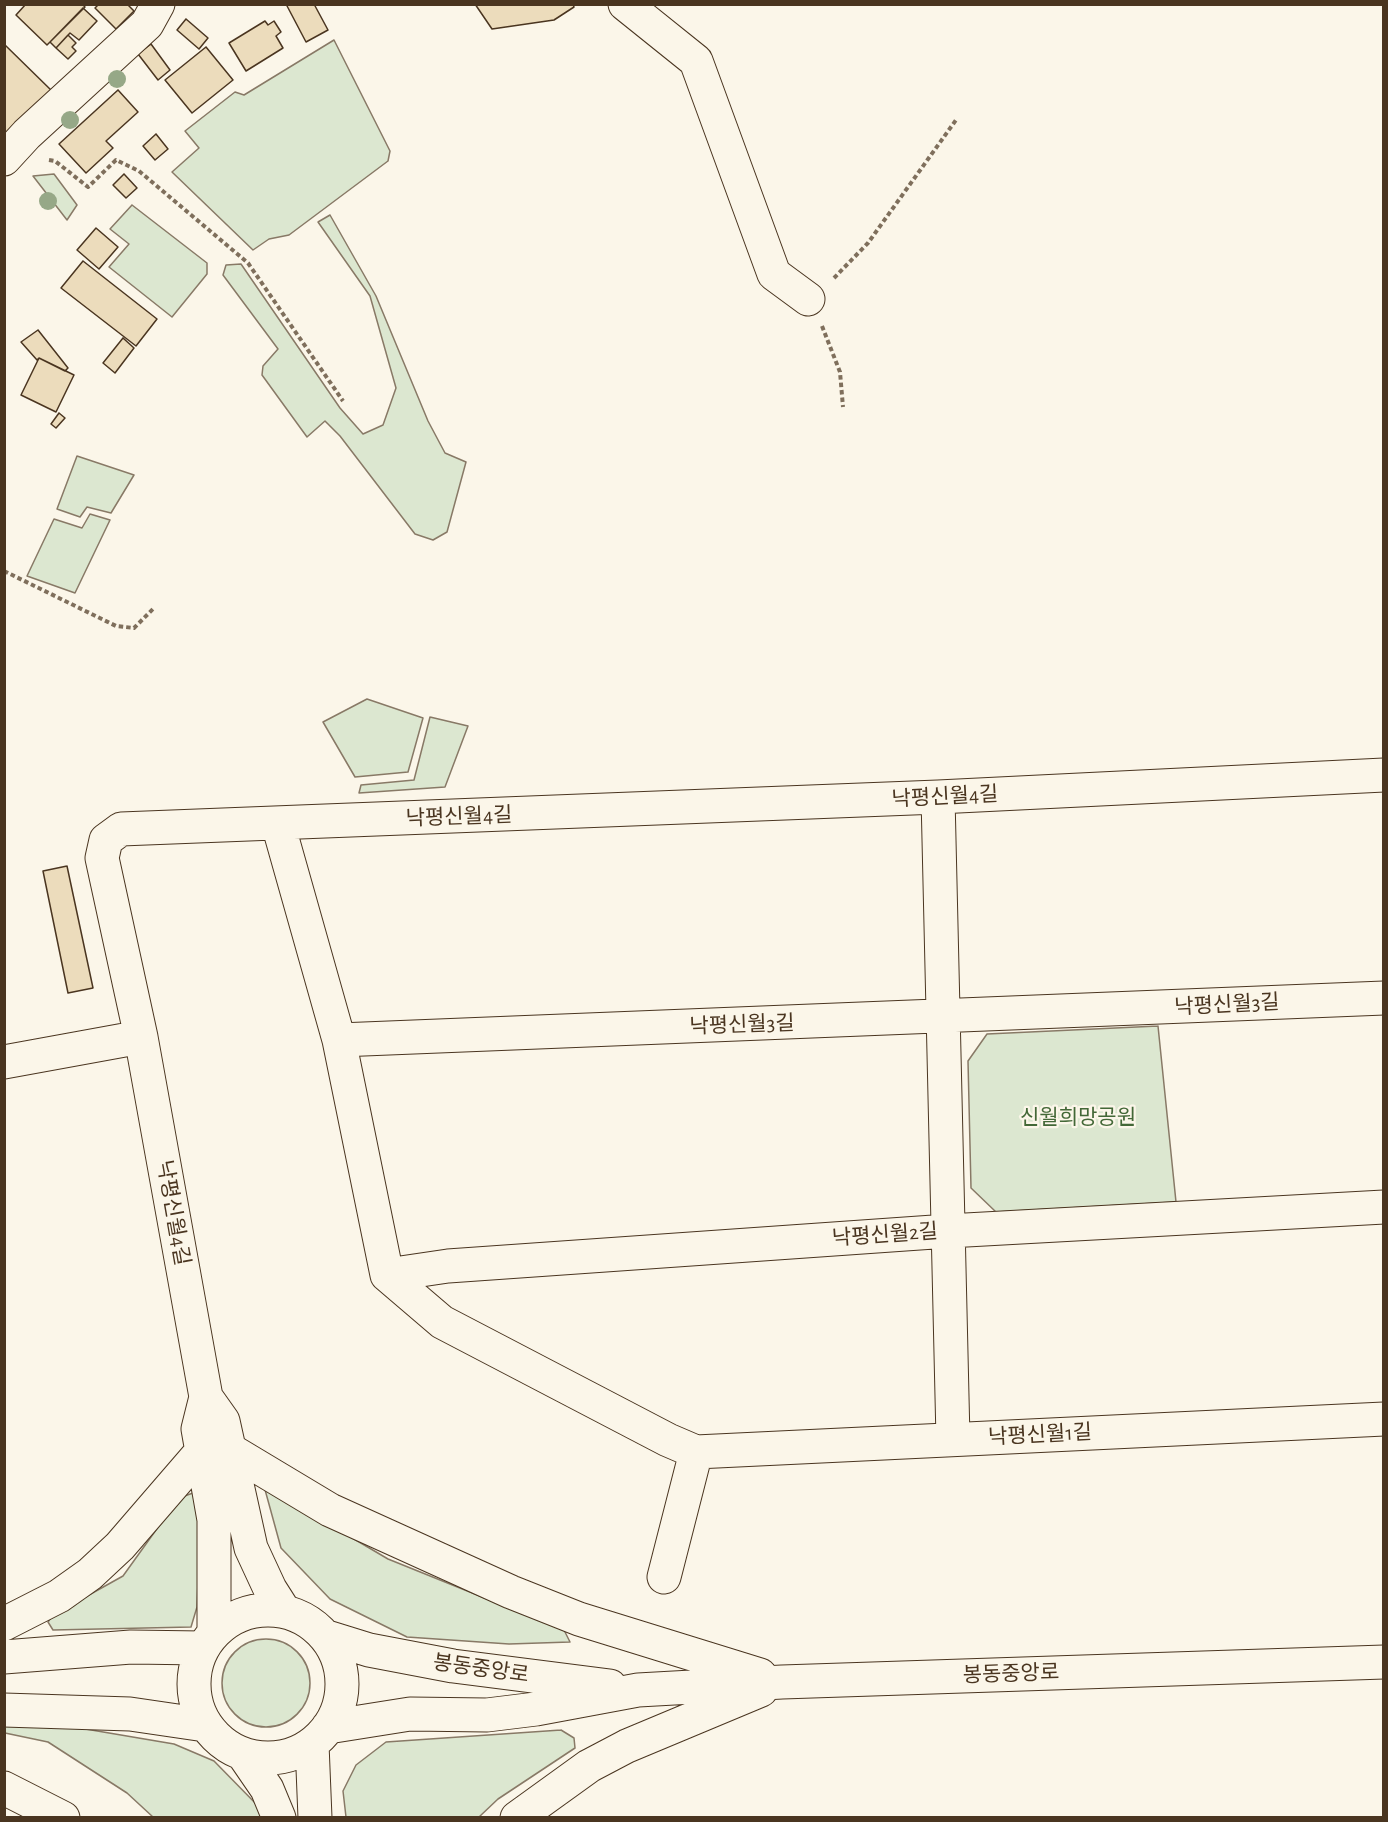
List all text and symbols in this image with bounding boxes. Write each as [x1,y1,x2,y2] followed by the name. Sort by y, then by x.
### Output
[891,782,999,812] street label: 낙평신월4길
[405,803,513,831] street label: 낙평신월4길
[1174,990,1280,1020] street label: 낙평신월3길
[689,1011,795,1039] street label: 낙평신월3길
[1020,1105,1136,1131] park label: 신월희망공원
[151,1158,195,1268] street label: 낙평신월4길
[831,1219,939,1251] street label: 낙평신월2길
[987,1420,1093,1450] street label: 낙평신월1길
[431,1650,531,1688] street label: 봉동중앙로
[962,1660,1060,1688] street label: 봉동중앙로

